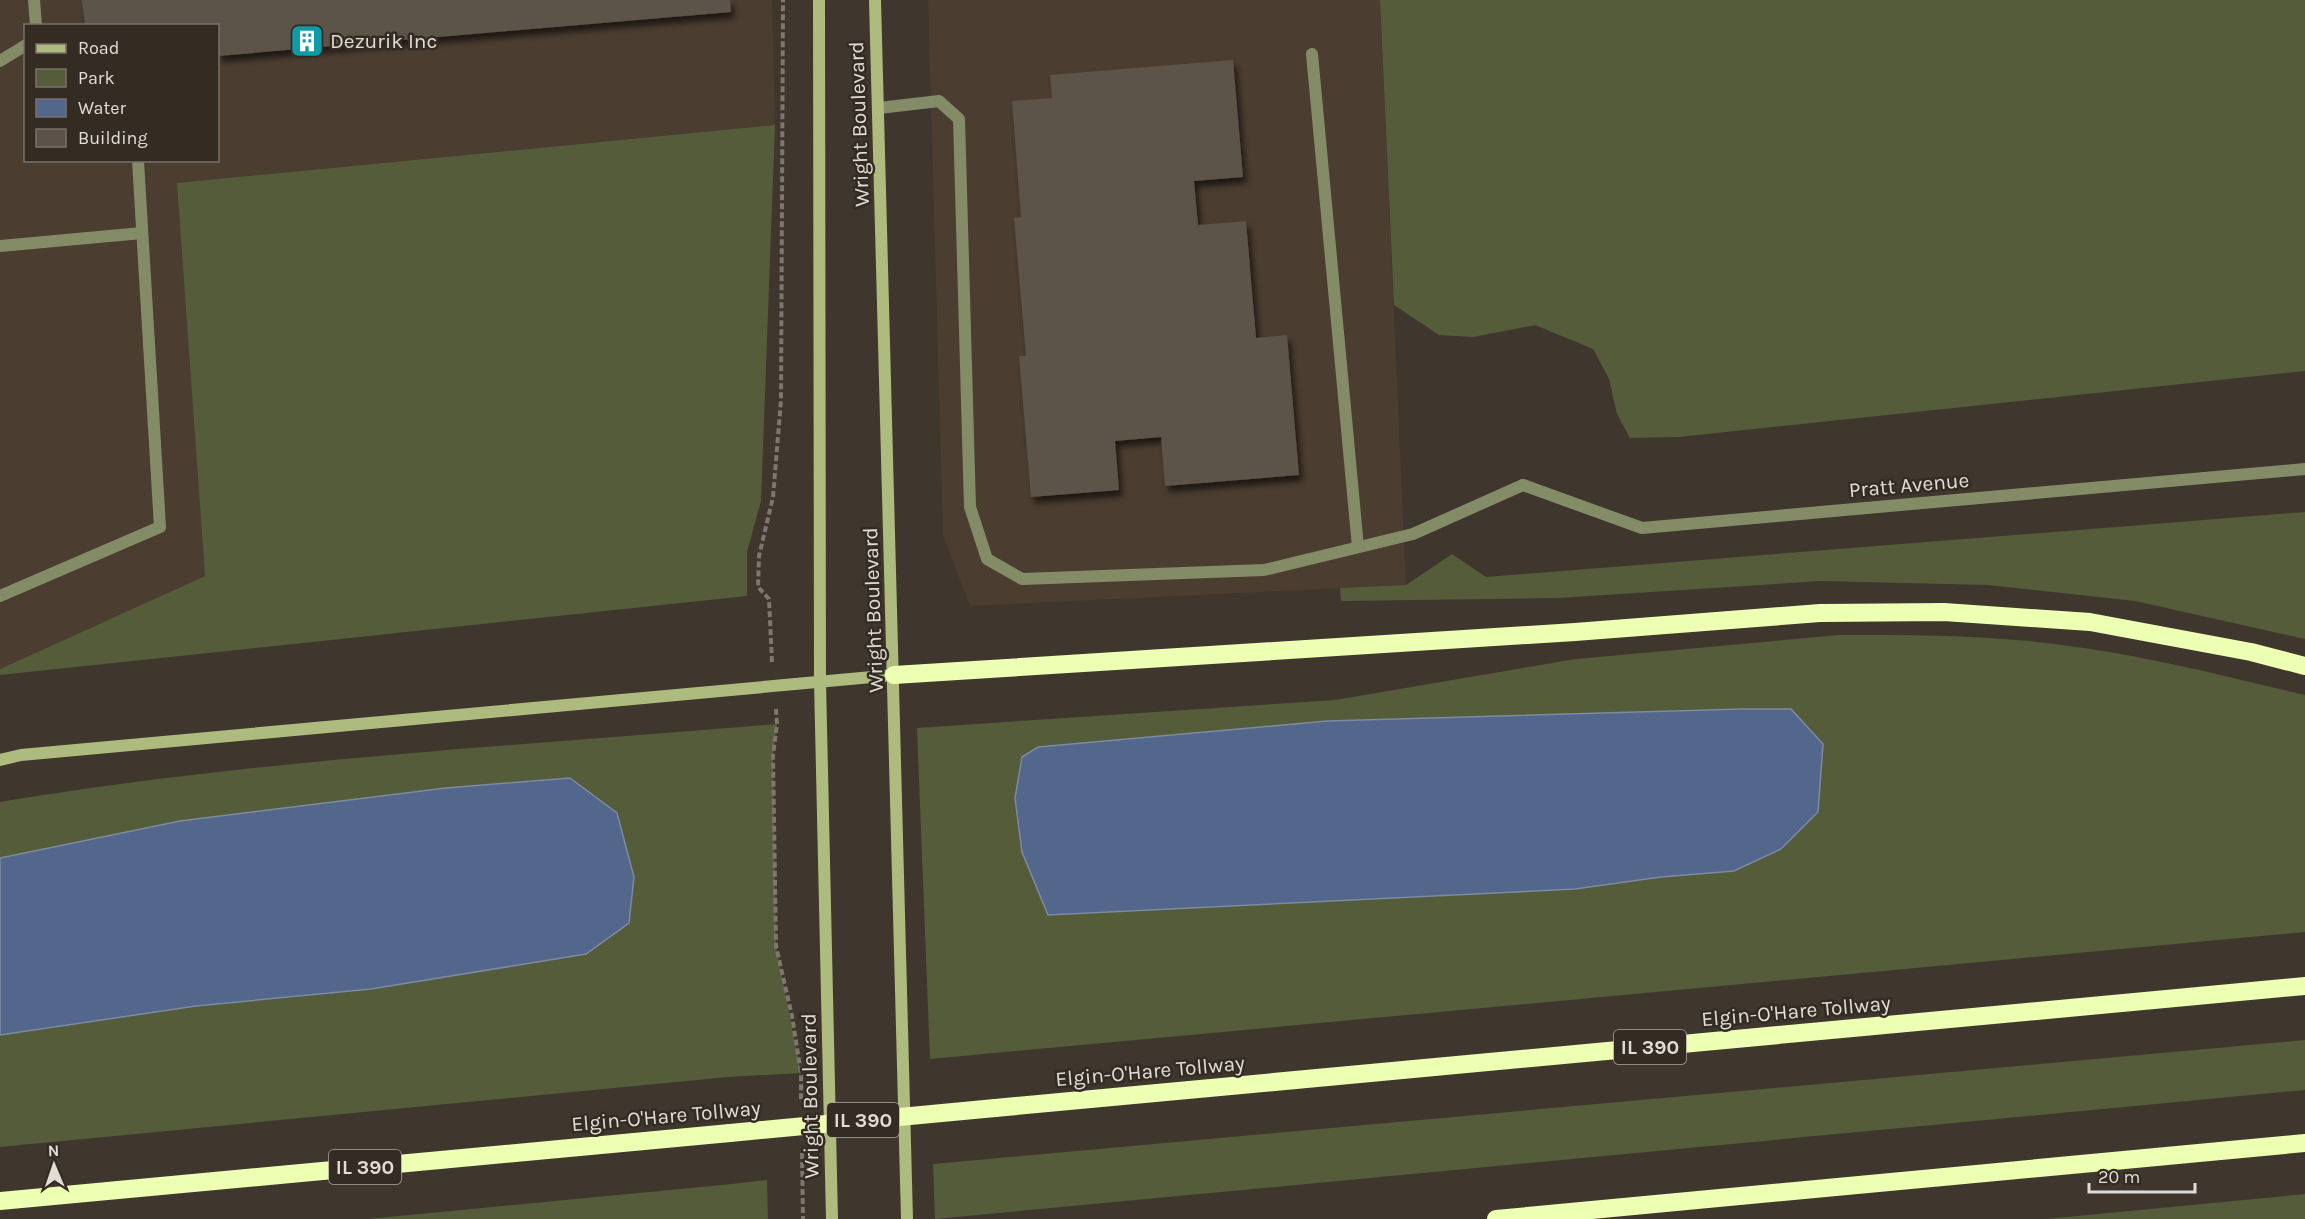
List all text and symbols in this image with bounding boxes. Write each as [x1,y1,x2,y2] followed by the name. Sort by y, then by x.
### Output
[289,23,325,59] building icon: Dezurik Inc
[24,24,219,162] legend
[330,29,437,53] place label: Dezurik Inc
[78,37,119,59] text: Road
[844,41,874,207] street label: Wright Boulevard
[78,67,115,89] text: Park
[78,97,126,119] text: Water
[78,127,148,149] text: Building
[1848,468,1970,502] street label: Pratt Avenue
[858,527,888,693] street label: Wright Boulevard
[1700,991,1892,1031] street label: Elgin-O'Hare Tollway
[797,1013,823,1179] street label: Wright Boulevard
[1614,1030,1686,1064] road number: IL 390
[1054,1051,1246,1091] street label: Elgin-O'Hare Tollway
[570,1096,762,1136] street label: Elgin-O'Hare Tollway
[827,1103,899,1137] road number: IL 390
[24,1135,84,1195] north arrow
[47,1141,60,1160] text: N
[329,1150,401,1184] road number: IL 390
[2089,1156,2196,1194] scale bar
[2098,1166,2140,1188] text: 20 m

